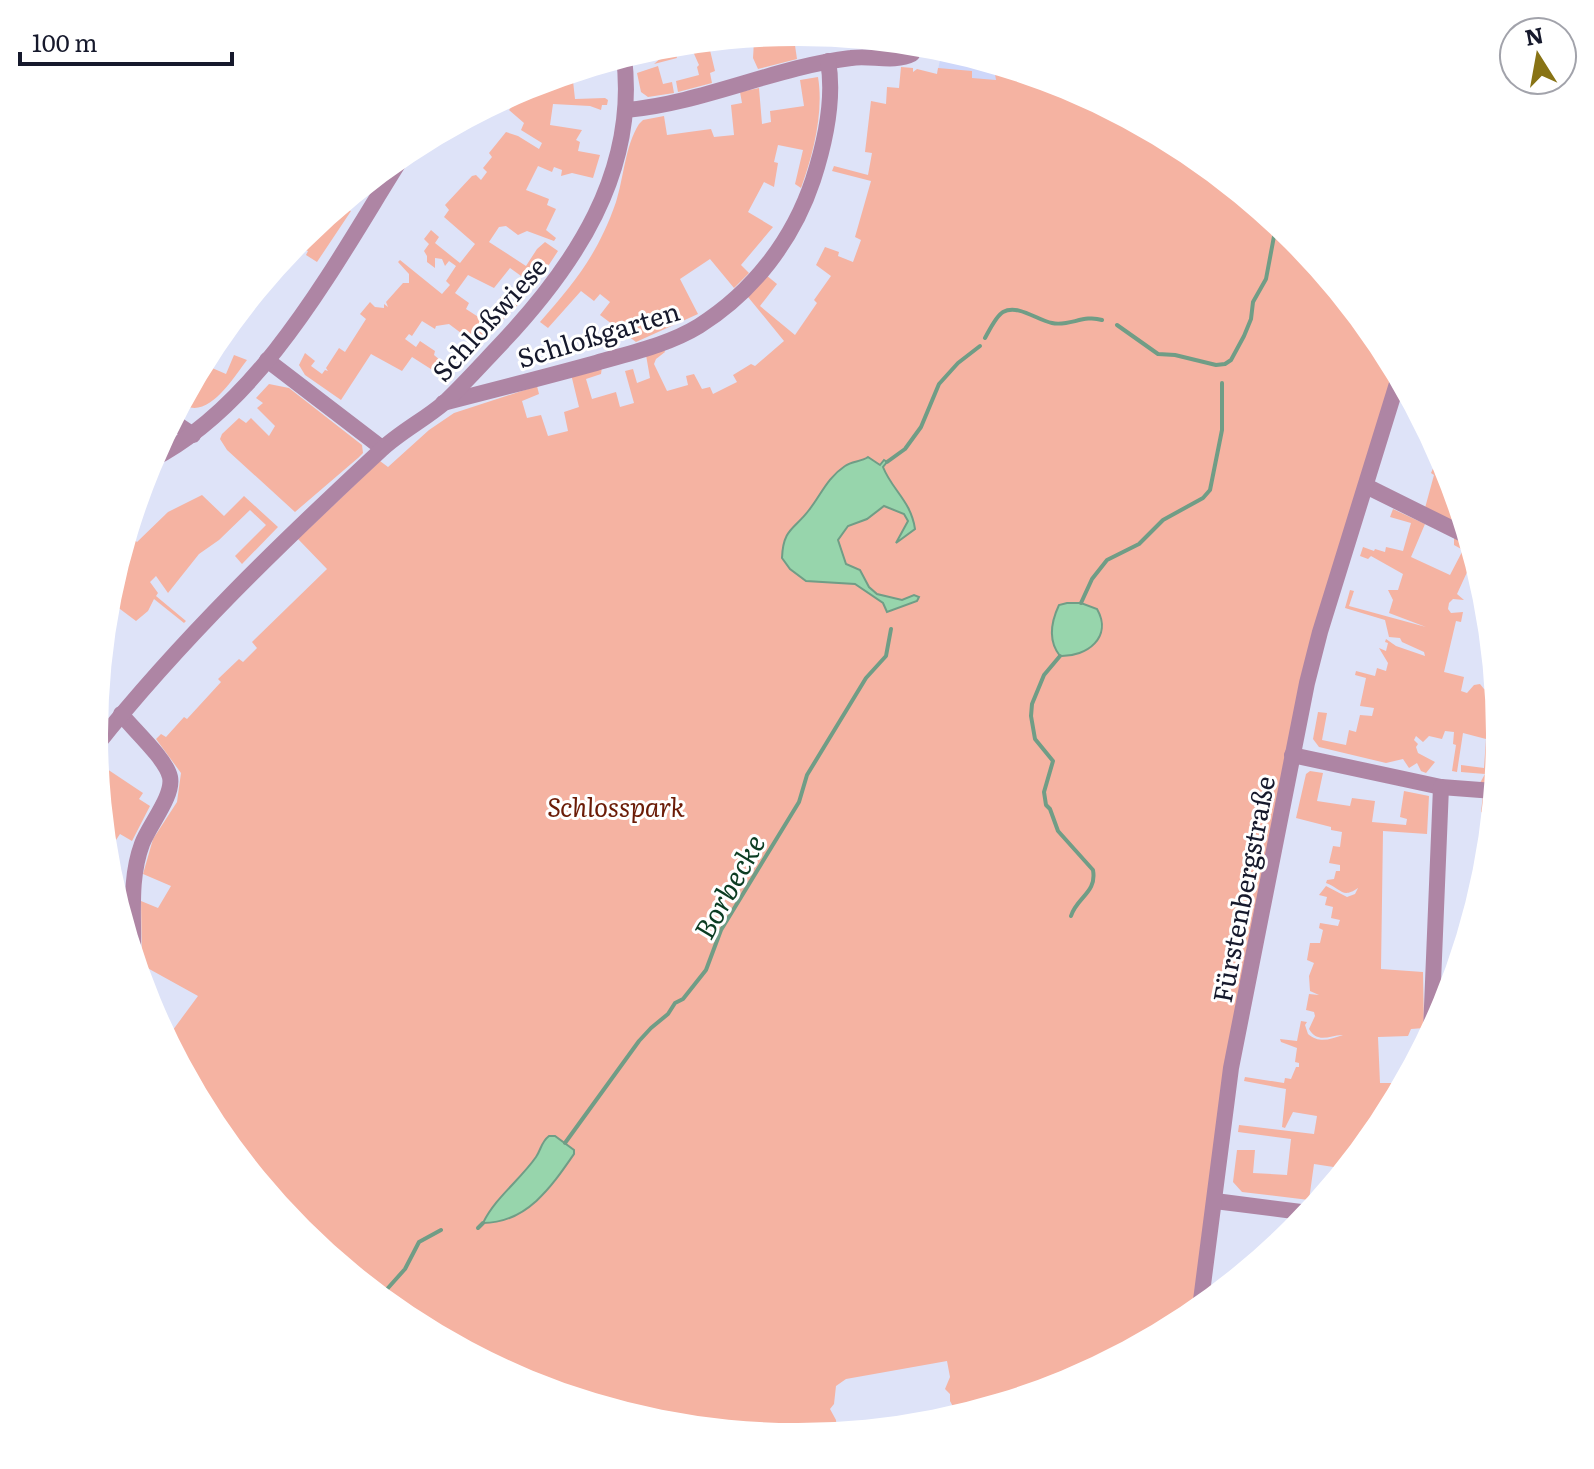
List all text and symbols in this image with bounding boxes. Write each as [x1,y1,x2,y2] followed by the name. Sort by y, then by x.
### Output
[20,16,232,66] scale bar
[1498,16,1578,96] north arrow
[1522,17,1546,53] text: N
[32,24,98,59] text: 100 m
[422,247,554,389] street label: Schloßwiese
[512,290,684,376] street label: Schloßgarten
[1201,772,1283,1006] street label: Fürstenbergstraße
[547,786,686,825] park label: Schlosspark
[682,826,774,946] water label: Borbecke

